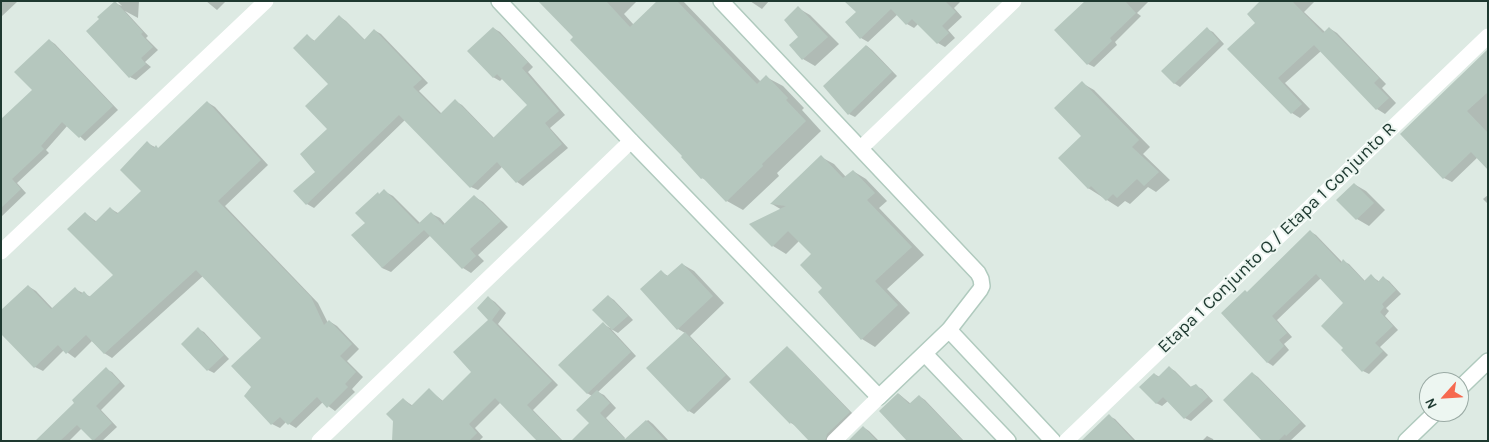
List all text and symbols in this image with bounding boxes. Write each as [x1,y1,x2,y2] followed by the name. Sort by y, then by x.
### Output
[1153,118,1401,358] street label: Etapa 1 Conjunto Q / Etapa 1 Conjunto R
[1419,372,1469,422] north arrow
[1421,395,1441,412] text: N

